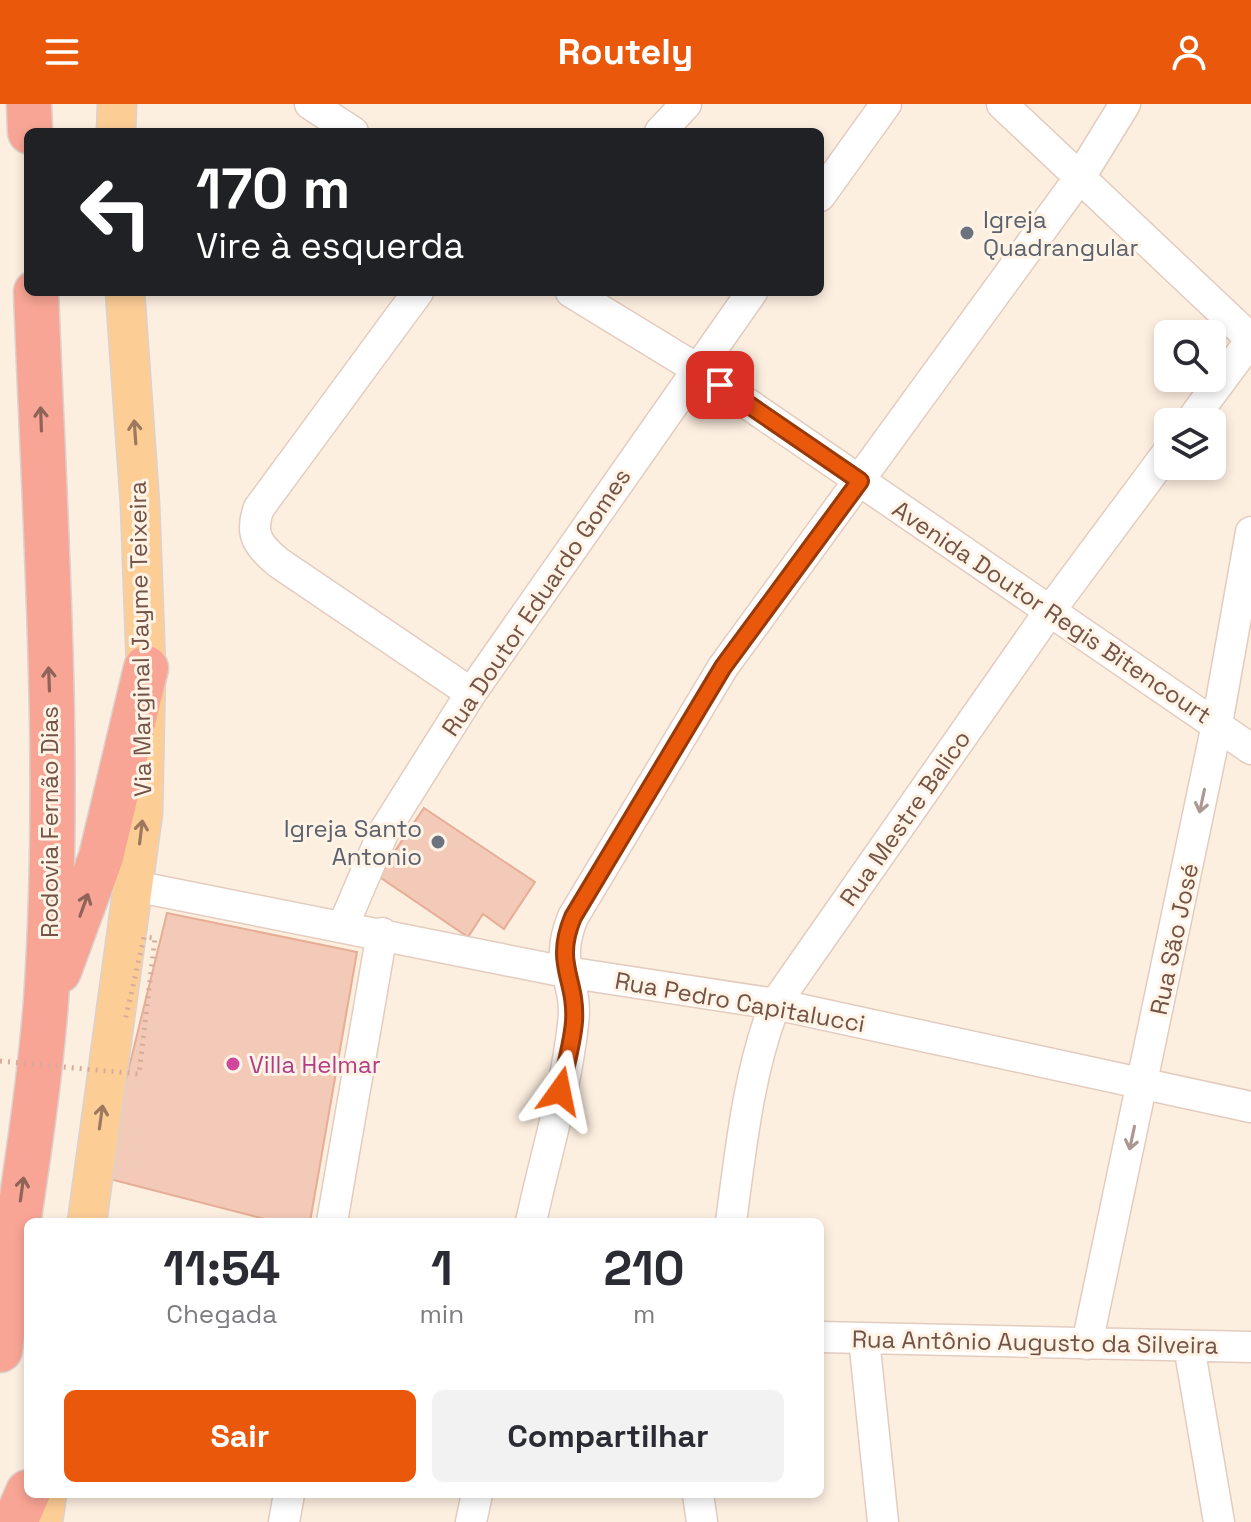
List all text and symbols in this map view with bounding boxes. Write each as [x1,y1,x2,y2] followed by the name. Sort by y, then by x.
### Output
[558,29,693,75] text: Routely
[40,30,84,74] icon: menu
[1167,30,1211,74] icon: person
[196,153,350,224] text: 170 m
[64,160,168,264] icon: left
[983,204,1139,263] place label: Igreja Quadrangular
[196,223,464,269] text: Vire à esquerda
[958,224,976,242] marker: Igreja Quadrangular
[1154,320,1226,480] map controls
[1154,320,1226,392] button: search
[686,351,754,419] pin
[698,363,742,407] icon: arrive
[33,406,48,433] one-way arrow
[1154,408,1226,480] button: layers
[127,419,142,446] one-way arrow
[435,462,637,742] street label: Rua Doutor Eduardo Gomes
[122,481,158,797] street label: Via Marginal Jayme Teixeira
[887,493,1217,731] street label: Avenida Doutor Regis Bitencourt
[42,666,57,693] one-way arrow
[34,706,65,938] street label: Rodovia Fernão Dias
[833,724,977,912] street label: Rua Mestre Balico
[1194,788,1209,813] one-way arrow
[284,813,422,872] place label: Igreja Santo Antonio
[133,819,148,846] one-way arrow
[429,833,447,851] marker: Igreja Santo Antonio
[1143,860,1205,1018] street label: Rua São José
[78,892,93,917] one-way arrow
[612,965,868,1039] street label: Rua Pedro Capitalucci
[249,1049,381,1080] place label: Villa Helmar
[518,1049,602,1133] position arrow
[224,1055,242,1073] marker: Villa Helmar
[94,1105,109,1130] one-way arrow
[1124,1124,1139,1150] one-way arrow
[15,1177,30,1202] one-way arrow
[163,1238,280,1299] text: 11:54
[431,1238,453,1299] text: 1
[603,1238,685,1299] text: 210
[166,1297,277,1331] text: Chegada
[420,1297,464,1331] text: min
[633,1297,655,1331] text: m
[852,1323,1219,1361] street label: Rua Antônio Augusto da Silveira
[64,1390,416,1482] button: Sair
[432,1390,784,1482] button: Compartilhar

